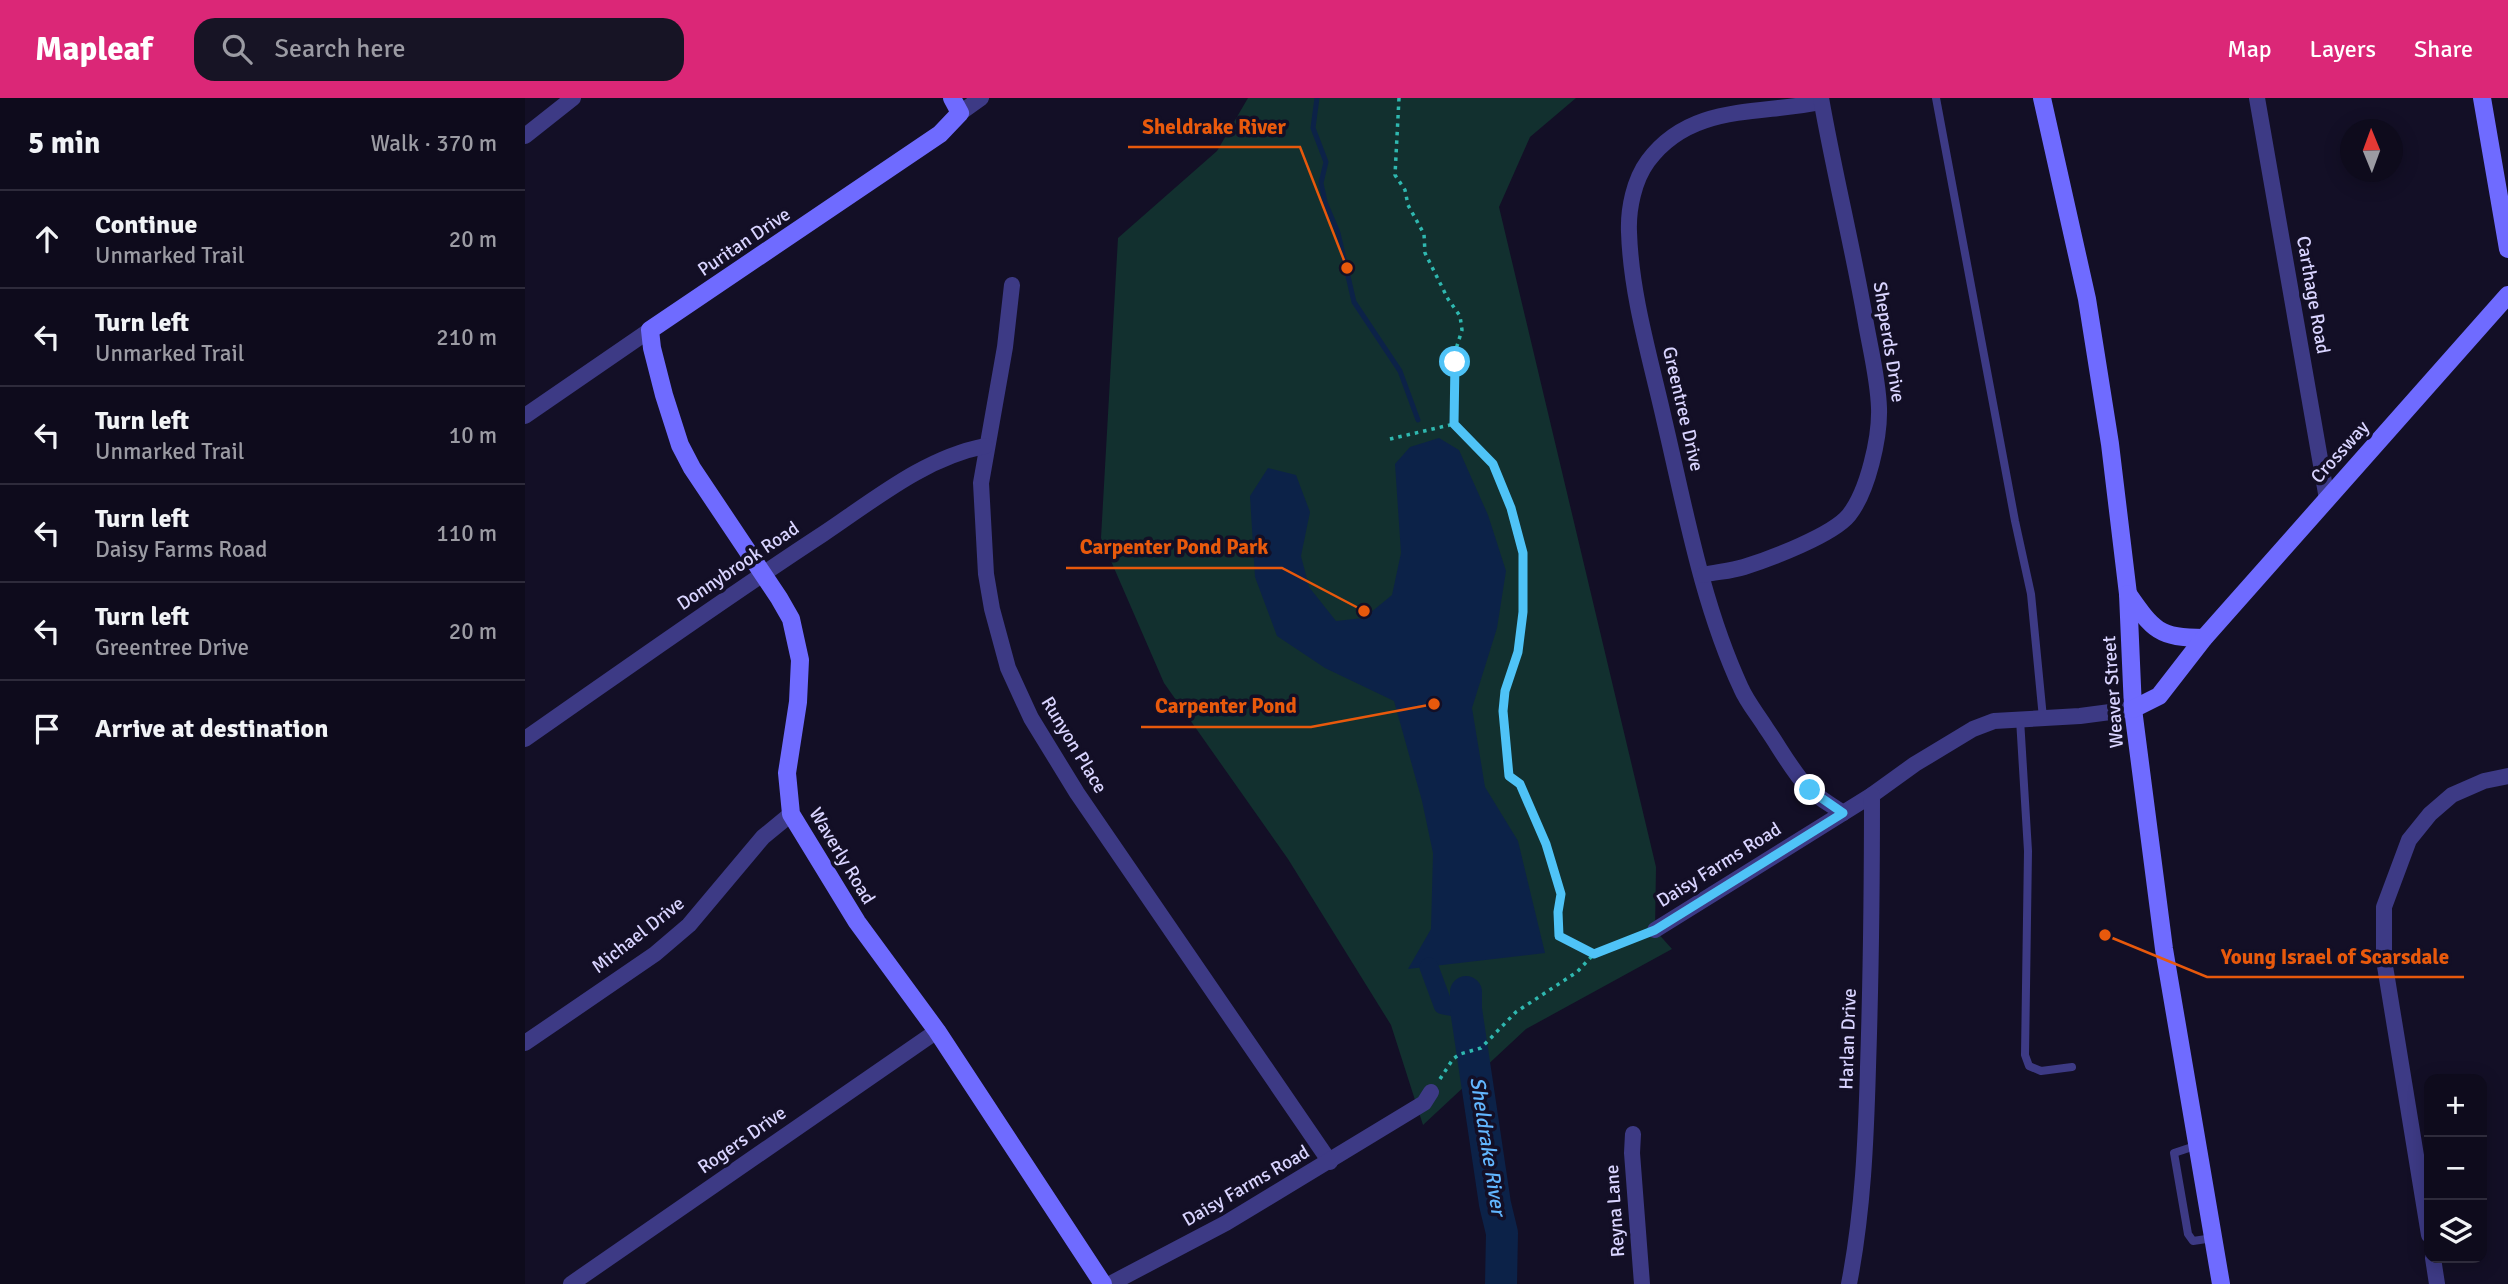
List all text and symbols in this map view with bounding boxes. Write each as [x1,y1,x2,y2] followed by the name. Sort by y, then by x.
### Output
[194,18,684,81] search box
[35,29,152,70] text: Mapleaf
[218,30,256,68] icon: search
[274,33,406,65] text: Search here
[2227,34,2272,64] text: Map
[2310,34,2376,64] text: Layers
[2414,34,2473,64] text: Share
[1128,105,1300,147] callout: Sheldrake River
[1142,114,1286,140] text: Sheldrake River
[2340,119,2403,182] north arrow
[28,125,100,162] text: 5 min
[371,129,497,158] text: Walk · 370 m
[693,202,795,282] street label: Puritan Drive
[95,209,197,241] text: Continue
[28,220,66,258] icon: ahead
[449,225,497,254] text: 20 m
[2291,234,2335,356] street label: Carthage Road
[95,241,244,270] text: Unmarked Trail
[1868,280,1910,404] street label: Sheperds Drive
[95,307,189,339] text: Turn left
[28,318,66,356] icon: left
[436,323,497,352] text: 210 m
[95,339,244,368] text: Unmarked Trail
[1657,344,1709,474] street label: Greentree Drive
[1439,346,1470,377] route start
[95,405,189,437] text: Turn left
[2306,415,2375,488] street label: Crossway
[28,416,66,454] icon: left
[449,421,497,450] text: 10 m
[95,437,244,466] text: Unmarked Trail
[95,503,189,535] text: Turn left
[28,514,66,552] icon: left
[672,516,804,616] street label: Donnybrook Road
[436,519,497,548] text: 110 m
[1066,526,1282,568] callout: Carpenter Pond Park
[1080,534,1268,560] text: Carpenter Pond Park
[95,535,268,564] text: Daisy Farms Road
[95,601,189,633] text: Turn left
[28,612,66,650] icon: left
[449,617,497,646] text: 20 m
[95,633,249,662] text: Greentree Drive
[2097,635,2129,749] street label: Weaver Street
[1141,685,1311,727] callout: Carpenter Pond
[1036,692,1112,798] street label: Runyon Place
[1155,693,1297,719] text: Carpenter Pond
[28,710,66,748] icon: arrive
[95,713,328,745] text: Arrive at destination
[1794,774,1825,805] route end
[804,803,880,909] street label: Waverly Road
[1652,817,1786,913] street label: Daisy Farms Road
[587,891,689,979] street label: Michael Drive
[2207,935,2464,977] callout: Young Israel of Scarsdale
[2220,944,2449,970] text: Young Israel of Scarsdale
[1834,988,1862,1090] street label: Harlan Drive
[2424,1074,2487,1263] map controls
[2424,1074,2487,1137] button: +
[1464,1075,1512,1220] water label: Sheldrake River
[693,1101,791,1179] street label: Rogers Drive
[2424,1137,2487,1200] button: −
[1178,1140,1314,1232] street label: Daisy Farms Road
[1600,1164,1630,1258] street label: Reyna Lane
[2424,1200,2487,1263] button: layers

